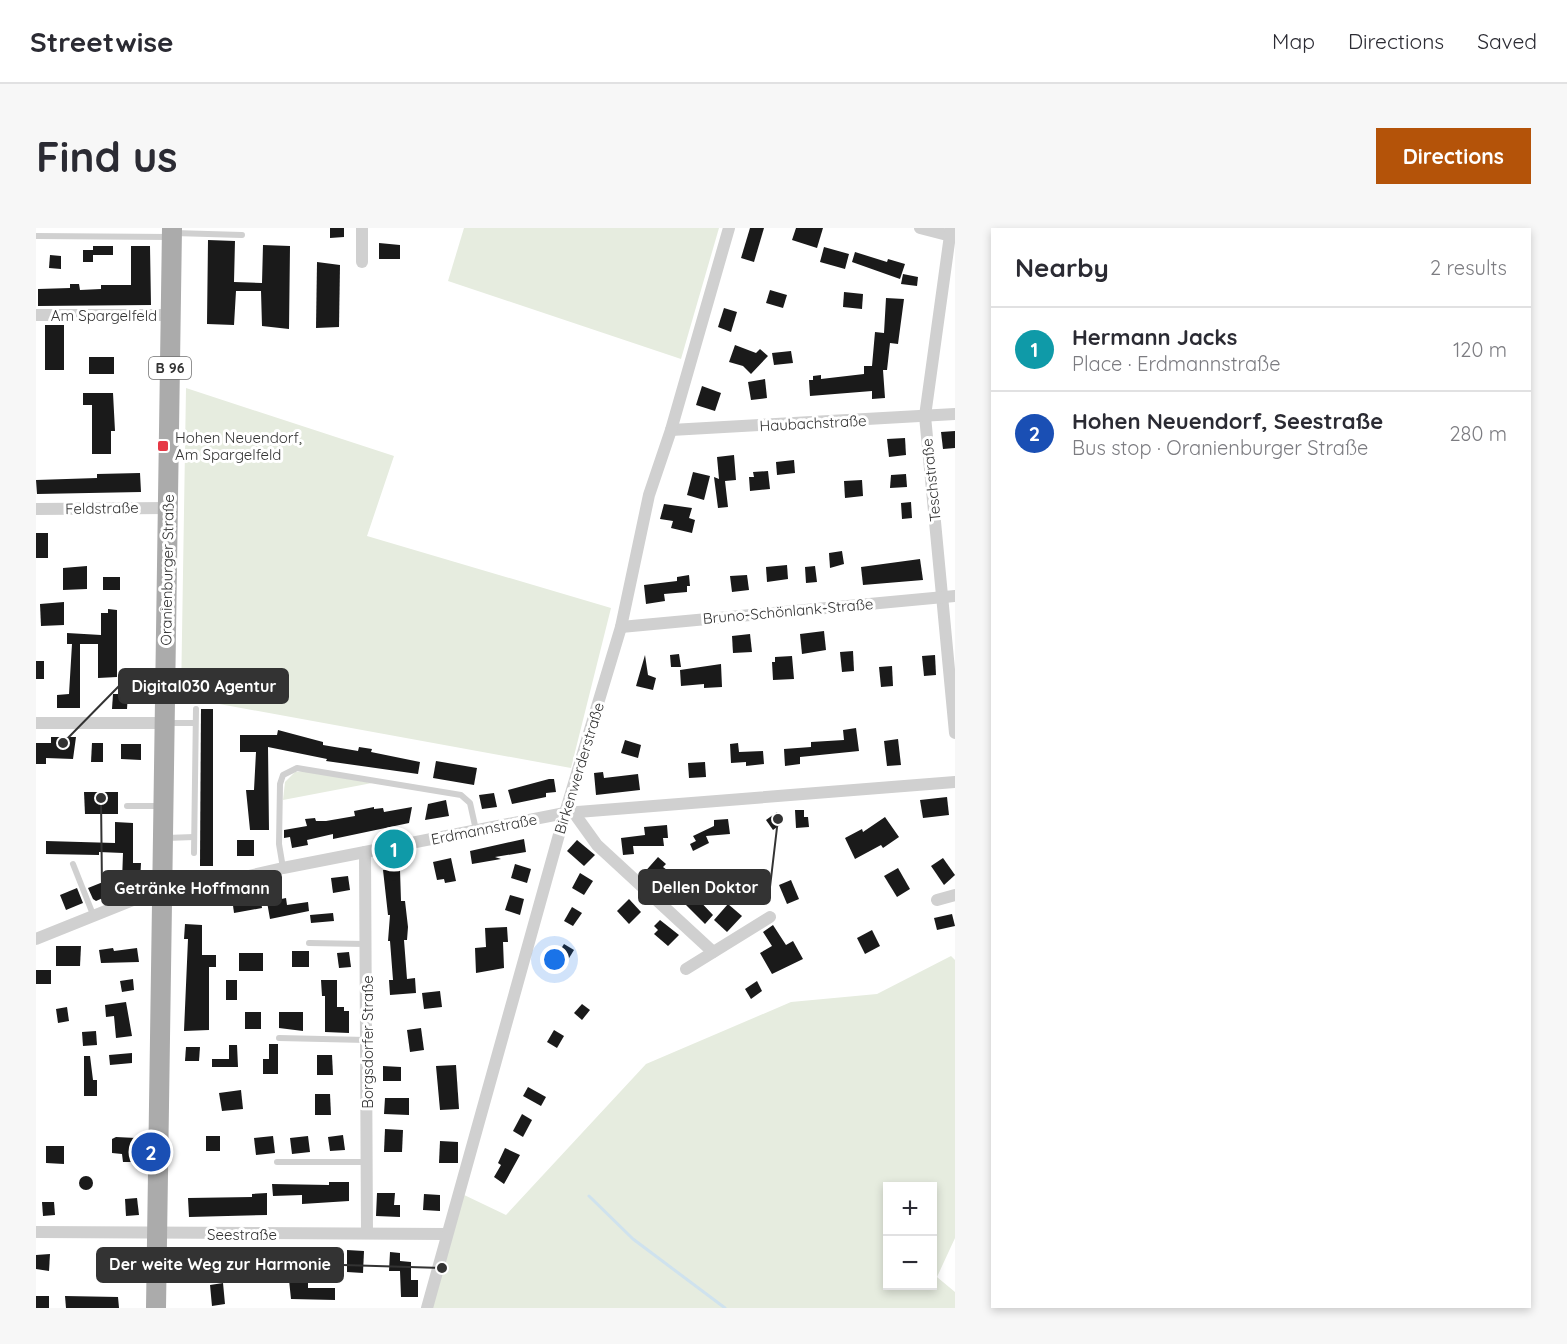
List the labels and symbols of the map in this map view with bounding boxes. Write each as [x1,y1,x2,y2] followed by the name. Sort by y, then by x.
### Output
[51,306,157,325] street label: Am Spargelfeld
[149,357,191,379] road number: B 96
[759,411,867,435] street label: Haubachstraße
[175,428,302,464] place label: Hohen Neuendorf, Am Spargelfeld
[917,438,945,522] street label: Teschstraße
[156,439,170,453] marker: Hohen Neuendorf, Am Spargelfeld
[156,494,178,646] street label: Oranienburger Straße
[65,498,139,518] street label: Feldstraße
[702,594,874,628] street label: Bruno-Schönlank-Straße
[119,669,288,703] callout: Digital030 Agentur
[132,676,276,696] text: Digital030 Agentur
[550,700,608,836] street label: Birkenwerderstraße
[429,809,539,849] street label: Erdmannstraße
[374,826,414,872] pin: 1
[639,870,770,904] callout: Dellen Doktor
[102,871,281,905] callout: Getränke Hoffmann
[652,877,759,897] text: Dellen Doktor
[114,878,270,898] text: Getränke Hoffmann
[540,945,569,974] your location
[358,975,377,1109] street label: Borgsdorfer Straße
[132,1130,170,1174] pin: 2
[207,1225,277,1244] street label: Seestraße
[97,1248,343,1282] callout: Der weite Weg zur Harmonie
[109,1254,331,1274] text: Der weite Weg zur Harmonie

